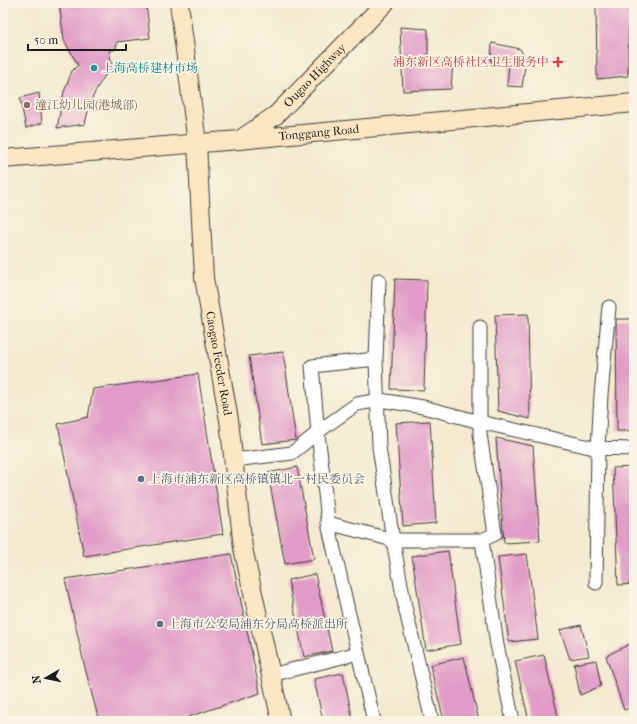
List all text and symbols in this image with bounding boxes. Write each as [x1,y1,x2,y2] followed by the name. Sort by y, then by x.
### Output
[28,26,126,52] scale bar
[34,33,58,47] text: 50 m
[281,40,349,110] street label: Ougao Highway
[393,55,549,69] place label: 浦东新区高桥社区卫生服务中
[552,56,564,68] marker: 浦东新区高桥社区卫生服务中
[102,61,198,75] place label: 上海高桥建材市场
[89,63,99,73] marker: 上海高桥建材市场
[35,98,138,112] place label: 潼江幼儿园(港城部)
[22,100,32,110] marker: 潼江幼儿园(港城部)
[278,122,360,143] street label: Tonggang Road
[203,310,235,417] street label: Caogao Feeder Road
[149,472,365,486] place label: 上海市浦东新区高桥镇镇北一村民委员会
[136,474,146,484] marker: 上海市浦东新区高桥镇镇北一村民委员会
[168,617,348,631] place label: 上海市公安局浦东分局高桥派出所
[155,619,165,629] marker: 上海市公安局浦东分局高桥派出所
[26,658,66,698] north arrow
[29,674,44,685] text: N

